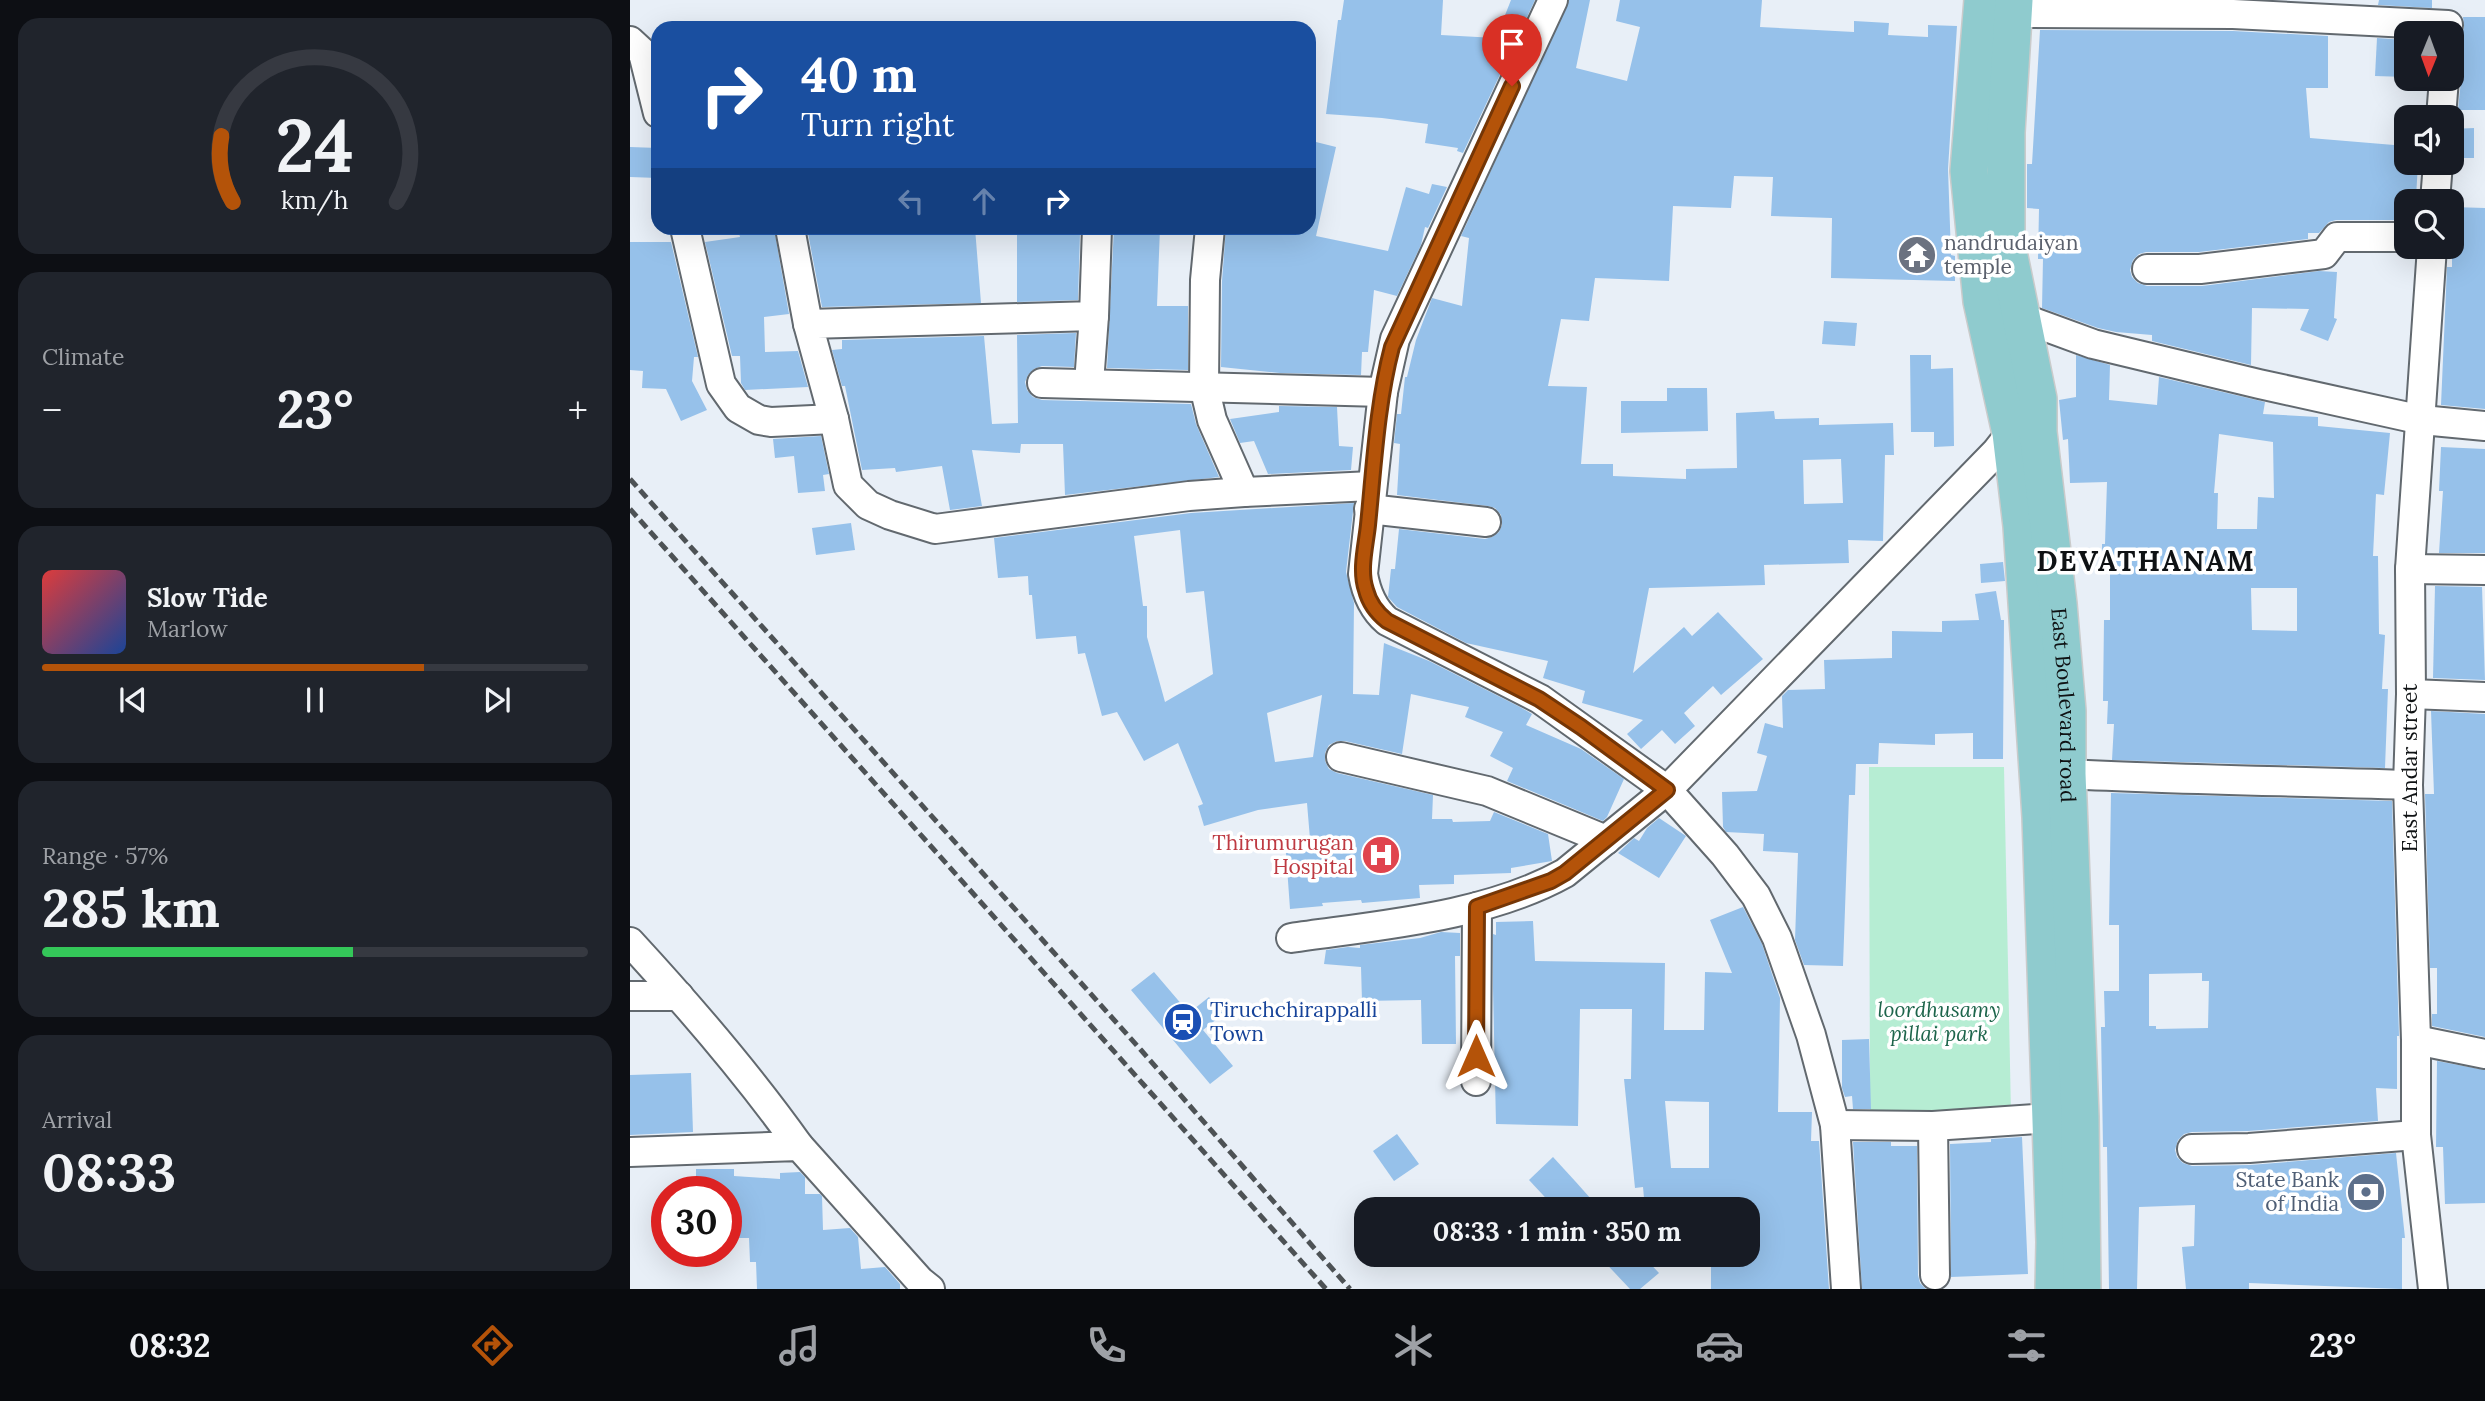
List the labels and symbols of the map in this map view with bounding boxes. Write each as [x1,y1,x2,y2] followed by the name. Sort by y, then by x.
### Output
[1482,14,1542,86] pin
[2394,21,2464,91] north arrow
[1944,229,2079,280] place label: nandrudaiyan temple
[1896,234,1938,276] temple icon: nandrudaiyan temple
[2036,543,2256,579] district label: DEVATHANAM
[2045,607,2082,803] street label: East Boulevard road
[2396,683,2423,852] street label: East Andar street
[1212,829,1354,880] place label: Thirumurugan Hospital
[1360,834,1402,876] hospital icon: Thirumurugan Hospital
[1210,996,1377,1047] place label: Tiruchchirappalli Town
[1878,996,2000,1047] park label: loordhusamy pillai park
[1162,1001,1204,1043] station icon: Tiruchchirappalli Town
[1439,1019,1513,1093] position arrow
[2235,1166,2340,1217] place label: State Bank of India
[2345,1171,2387,1213] bank icon: State Bank of India
[651,1176,742,1267] speed limit sign: 30

